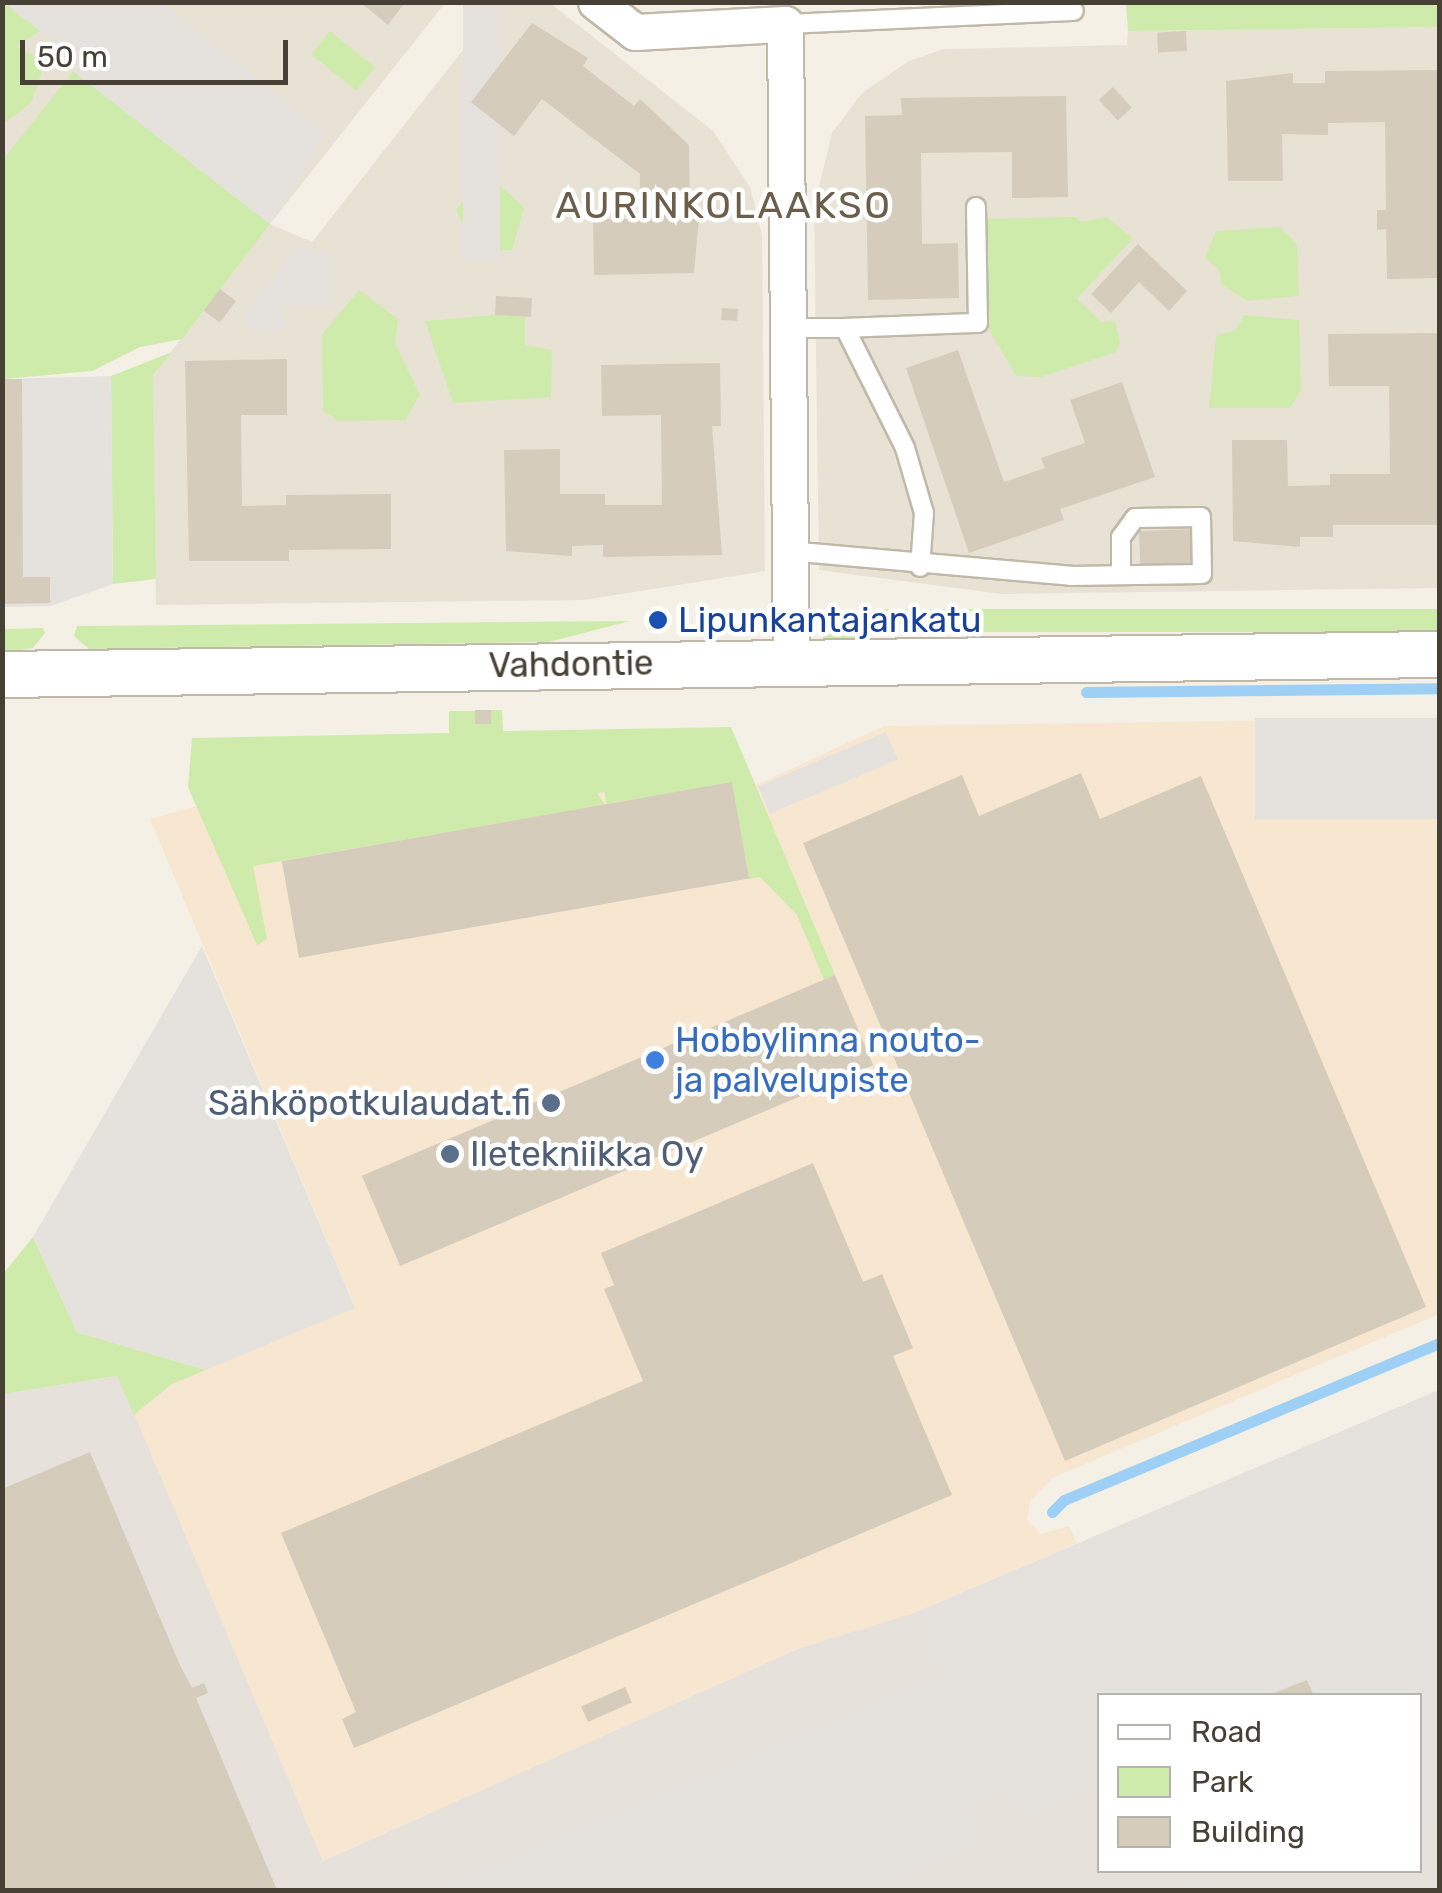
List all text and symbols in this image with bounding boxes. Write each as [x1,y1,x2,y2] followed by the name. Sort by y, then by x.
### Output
[25,20,292,82] scale bar
[37,39,108,75] text: 50 m
[556,183,892,229] district label: AURINKOLAAKSO
[678,599,982,641] place label: Lipunkantajankatu
[647,609,669,631] marker: Lipunkantajankatu
[488,642,654,686] street label: Vahdontie
[675,1019,981,1101] place label: Hobbylinna nouto- ja palvelupiste
[644,1049,666,1071] marker: Hobbylinna nouto- ja palvelupiste
[208,1082,531,1124] place label: Sähköpotkulaudat.fi
[540,1092,562,1114] marker: Sähköpotkulaudat.fi
[470,1133,704,1175] place label: Iletekniikka Oy
[439,1143,461,1165] marker: Iletekniikka Oy
[1097,1693,1422,1873] legend
[1191,1714,1262,1750] text: Road
[1191,1764,1253,1800] text: Park
[1191,1814,1305,1850] text: Building

